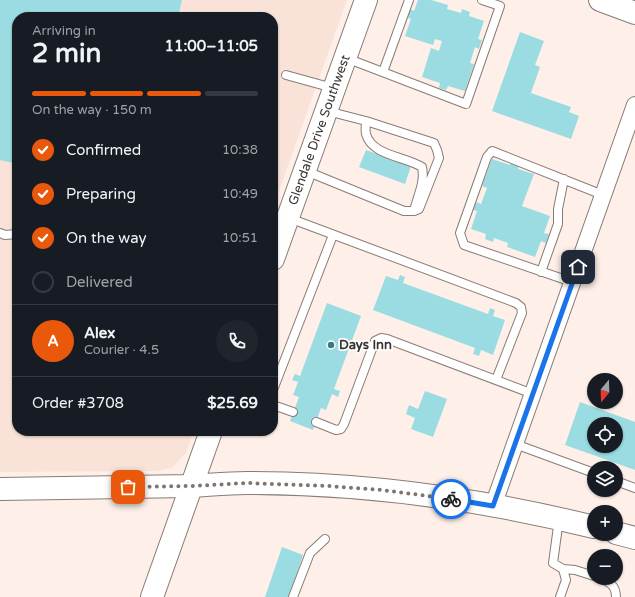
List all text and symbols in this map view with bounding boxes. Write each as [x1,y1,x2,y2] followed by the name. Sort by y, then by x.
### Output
[32,23,96,39] text: Arriving in
[165,37,258,55] text: 11:00–11:05
[32,38,101,69] text: 2 min
[285,53,354,207] street label: Glendale Drive Southwest
[32,102,152,118] text: On the way · 150 m
[32,139,54,161] icon: check
[66,141,141,159] text: Confirmed
[222,142,258,158] text: 10:38
[32,183,54,205] icon: check
[66,185,136,203] text: Preparing
[222,186,258,202] text: 10:49
[32,227,54,249] icon: check
[66,229,146,247] text: On the way
[222,230,258,246] text: 10:51
[561,250,595,284] pin
[567,256,589,278] icon: home
[66,273,133,291] text: Delivered
[216,320,258,362] button: phone
[84,324,115,342] text: Alex
[47,332,59,350] text: A
[339,337,392,353] place label: Days Inn
[326,340,336,350] marker: Days Inn
[84,342,159,358] text: Courier · 4.5
[587,373,623,409] north arrow
[587,373,623,585] map controls
[32,394,124,412] text: Order #3708
[207,394,258,412] text: $25.69
[587,417,623,453] button: locate
[587,461,623,497] button: layers
[111,470,145,504] pin
[117,476,139,498] icon: bag
[431,479,471,519] courier
[440,488,462,510] icon: bike
[587,505,623,541] button: +
[587,549,623,585] button: −

